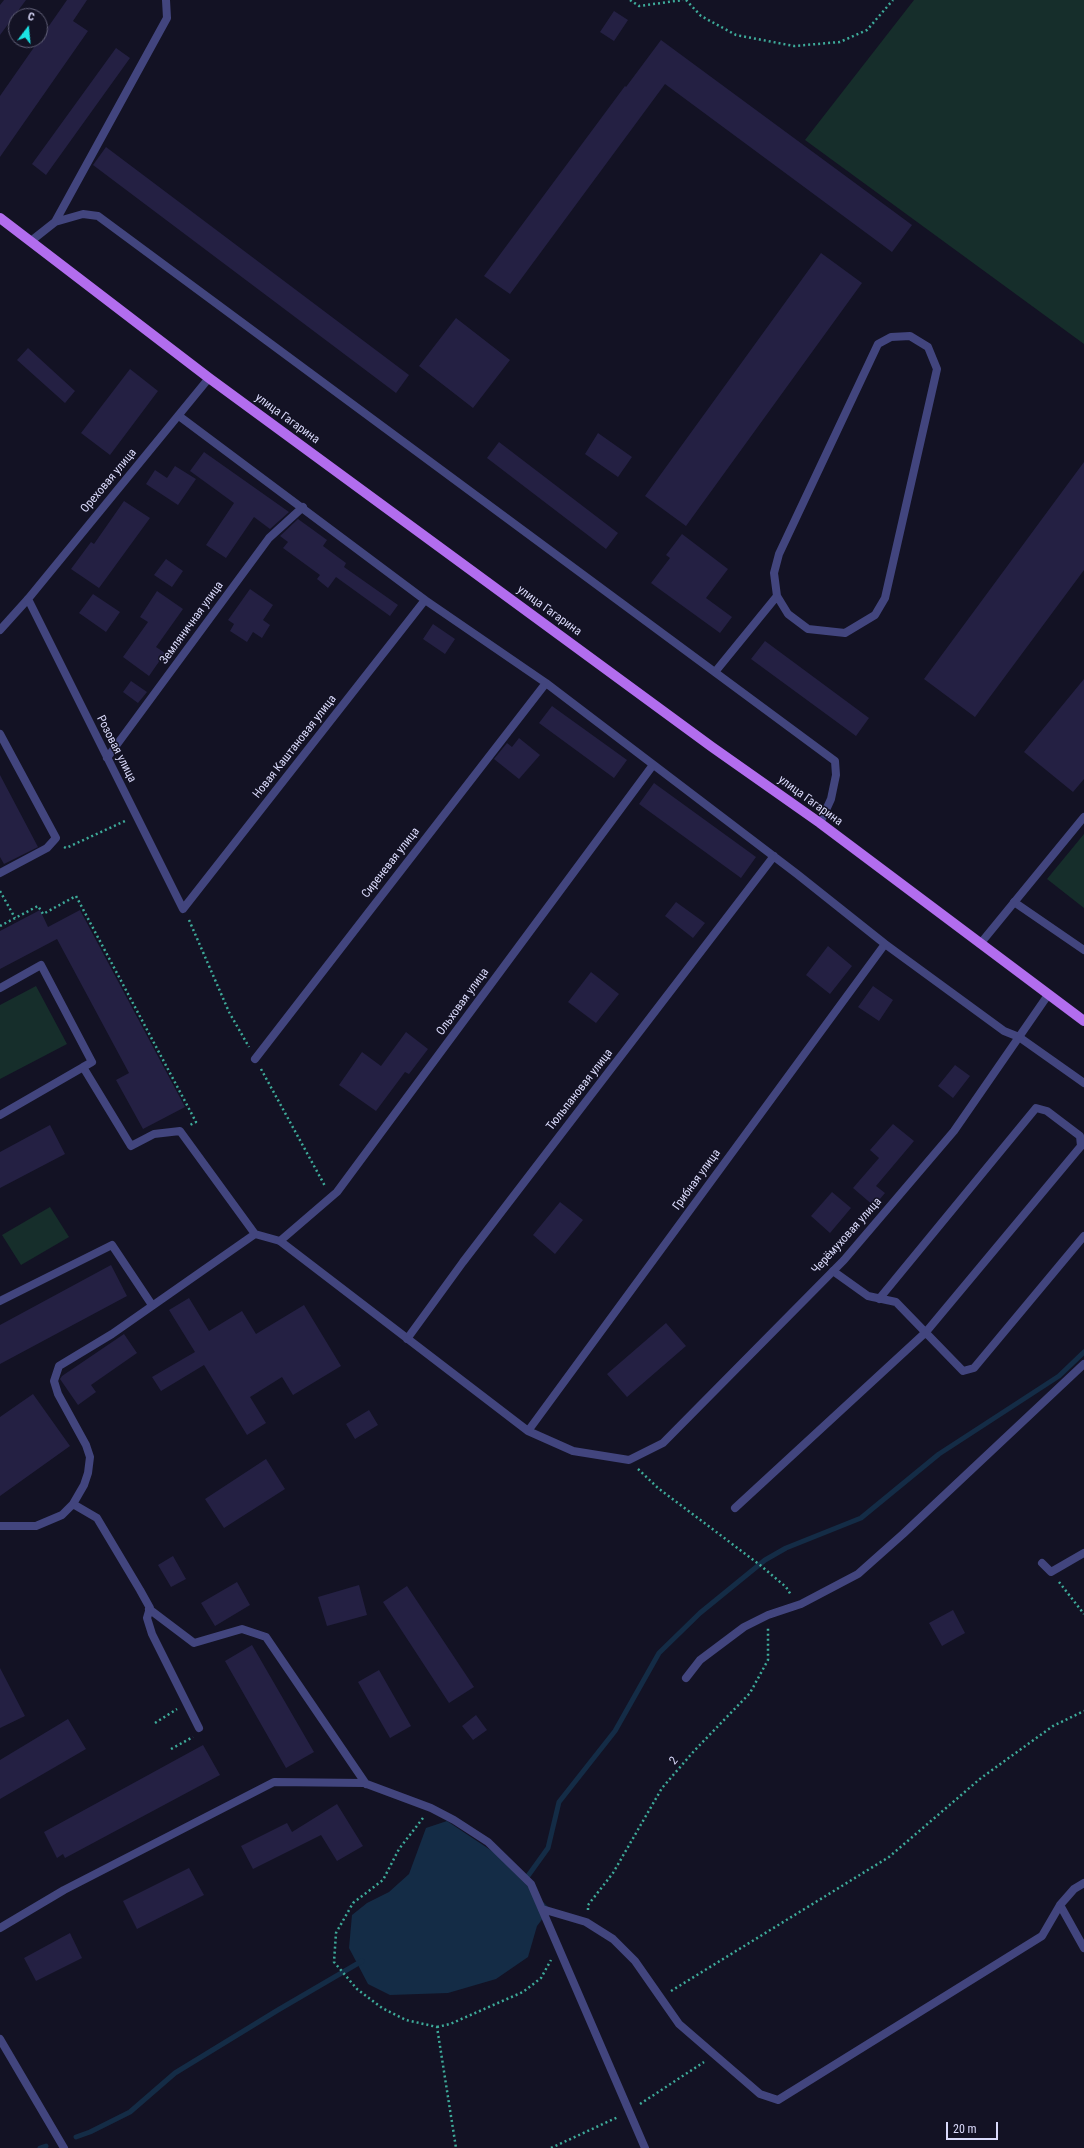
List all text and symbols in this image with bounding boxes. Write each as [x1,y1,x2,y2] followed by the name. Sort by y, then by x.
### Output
[8,8,48,48] north arrow
[26,10,36,24] text: С
[252,391,322,447] street label: улица Гагарина
[78,446,140,516] street label: Ореховая улица
[157,579,227,667] street label: Земляничная улица
[514,583,584,639] street label: улица Гагарина
[250,693,340,801] street label: Новая Каштановая улица
[93,713,139,785] street label: Розовая улица
[775,773,845,829] street label: улица Гагарина
[359,825,423,901] street label: Сиреневая улица
[434,966,492,1038] street label: Ольховая улица
[544,1046,616,1134] street label: Тюльпановая улица
[670,1147,724,1213] street label: Грибная улица
[809,1195,885,1277] street label: Черёмуховая улица
[667,1754,681,1768] street label: 2
[948,2114,1000,2140] scale bar
[953,2122,977,2136] text: 20 m

